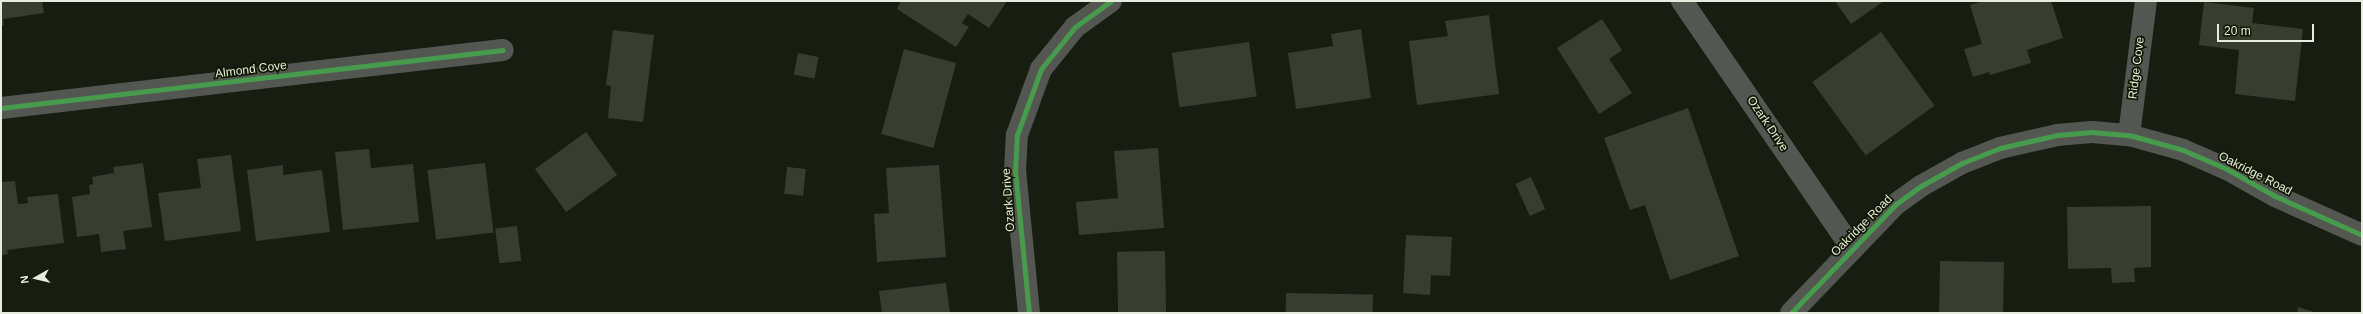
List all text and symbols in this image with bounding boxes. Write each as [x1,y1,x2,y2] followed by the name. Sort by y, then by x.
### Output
[2219,16,2316,42] scale bar
[2224,24,2251,38] text: 20 m
[2126,36,2148,100] street label: Ridge Cove
[214,58,288,82] street label: Almond Cove
[1743,94,1791,154] street label: Ozark Drive
[2216,149,2294,199] street label: Oakridge Road
[1000,168,1018,232] street label: Ozark Drive
[1828,192,1896,260] street label: Oakridge Road
[16,258,56,298] north arrow
[18,275,31,284] text: N

